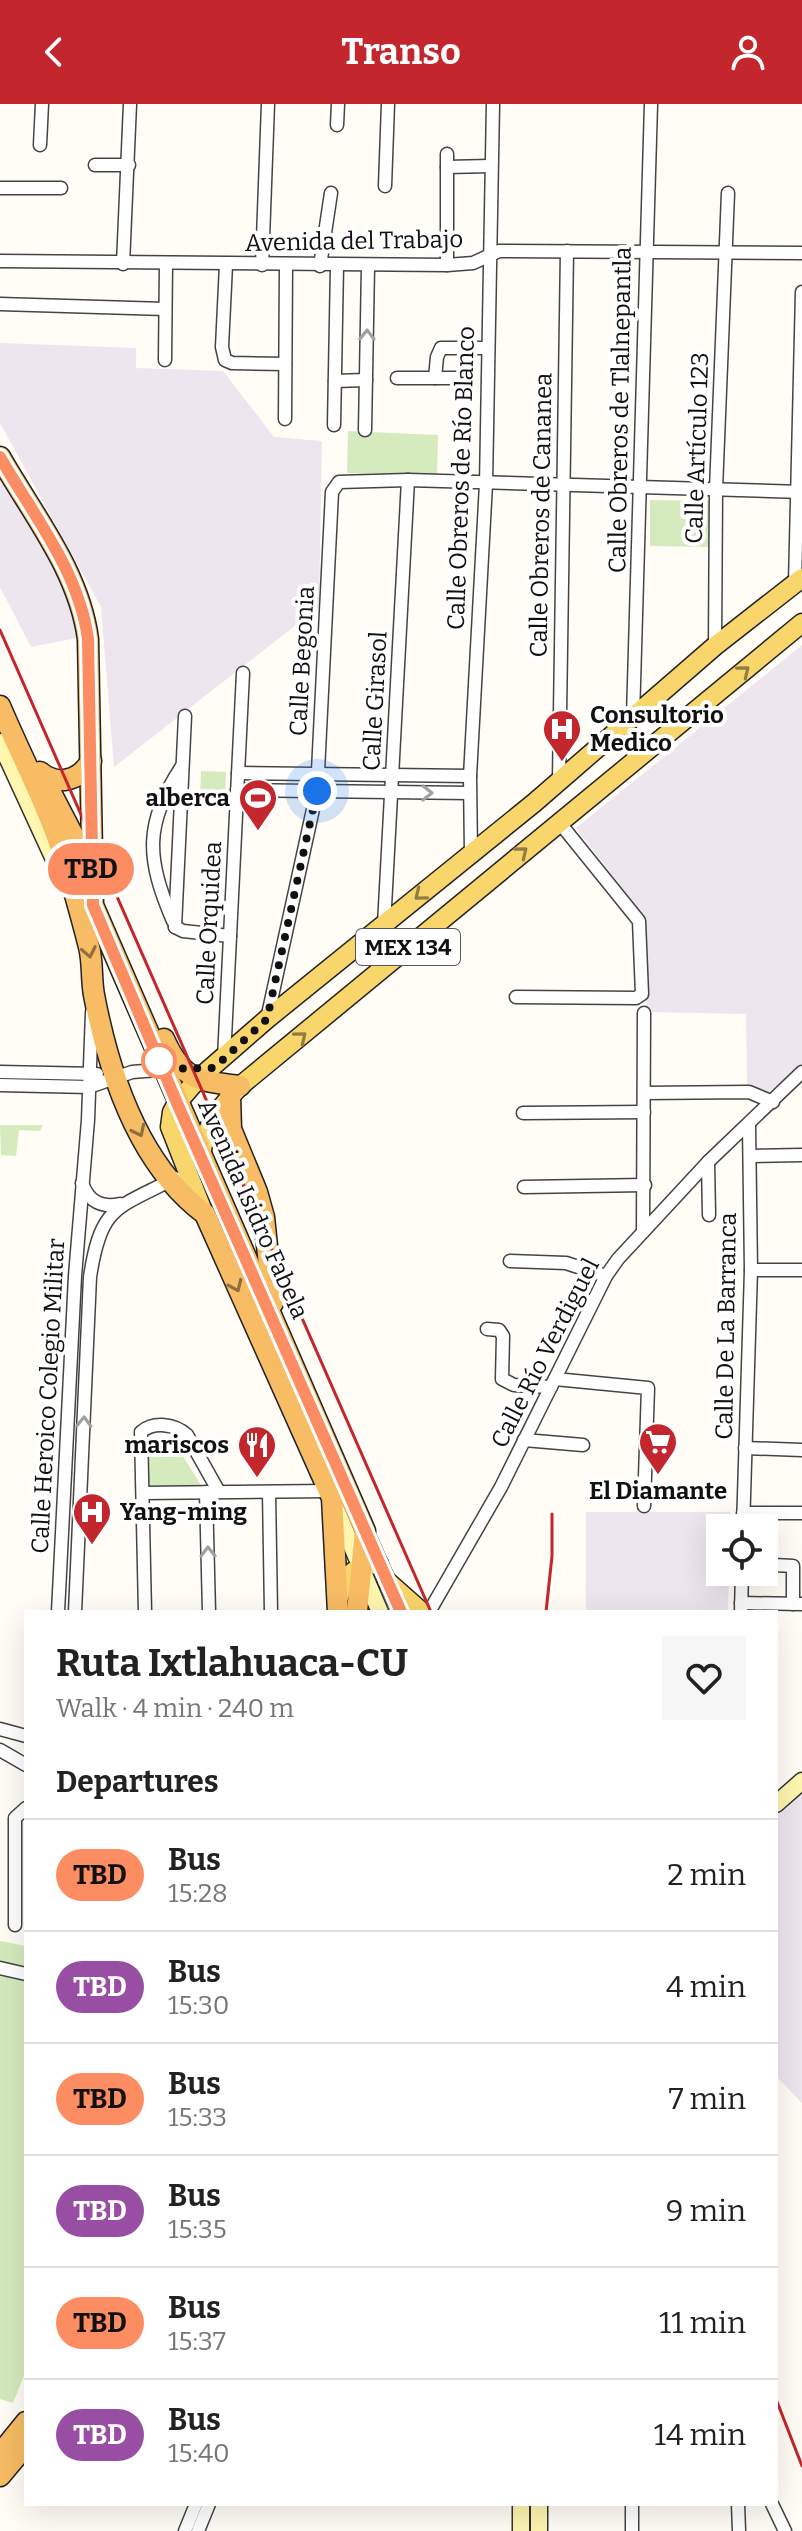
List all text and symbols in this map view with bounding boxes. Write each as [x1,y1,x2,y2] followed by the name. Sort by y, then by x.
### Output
[32,30,76,74] icon: back
[341,30,461,74] text: Transo
[726,30,770,74] icon: person
[245,225,463,257] street label: Avenida del Trabajo
[603,247,637,573] street label: Calle Obreros de Tlalnepantla
[442,326,480,630] street label: Calle Obreros de Río Blanco
[358,328,376,341] one-way arrow
[680,352,714,544] street label: Calle Artículo 123
[525,372,557,658] street label: Calle Obreros de Cananea
[284,585,320,737] street label: Calle Begonia
[357,630,393,772] street label: Calle Girasol
[735,666,750,680] one-way arrow
[590,701,724,757] place label: Consultorio Medico
[541,708,583,763] hospital icon: Consultorio Medico
[297,771,337,811] your location
[237,777,279,832] sports icon: alberca
[145,784,231,812] place label: alberca
[421,784,434,801] one-way arrow
[191,840,227,1006] street label: Calle Orquidea
[45,843,137,895] line badge: TBD
[513,848,528,862] one-way arrow
[64,852,118,885] text: TBD
[414,886,429,900] one-way arrow
[356,929,460,965] road number: MEX 134
[80,945,97,959] one-way arrow
[291,1032,306,1046] one-way arrow
[142,1044,176,1078] unlabelled marker
[192,1095,314,1323] street label: Avenida Isidro Fabela
[129,1123,145,1138] one-way arrow
[710,1212,742,1440] street label: Calle De La Barranca
[26,1237,70,1554] street label: Calle Heroico Colegio Militar
[485,1254,605,1452] street label: Calle Río Verdiguel
[226,1278,242,1292] one-way arrow
[75,1415,92,1428] one-way arrow
[637,1421,679,1476] supermarket icon: El Diamante
[236,1424,278,1479] restaurant icon: mariscos
[124,1431,229,1459] place label: mariscos
[589,1477,727,1505] place label: El Diamante
[71,1491,113,1546] hospital icon: Yang-ming
[120,1498,247,1526] place label: Yang-ming
[706,1514,778,1586] map controls
[706,1514,778,1586] button: locate
[199,1545,216,1558] one-way arrow
[662,1636,746,1720] button: heart
[56,1640,408,1686] text: Ruta Ixtlahuaca-CU
[56,1693,294,1724] text: Walk · 4 min · 240 m
[56,1764,219,1800] text: Departures
[168,1842,221,1878] text: Bus
[667,1857,746,1893] text: 2 min
[73,1858,127,1891] text: TBD
[168,1878,228,1909] text: 15:28
[168,1954,221,1990] text: Bus
[666,1969,746,2005] text: 4 min
[73,1970,127,2003] text: TBD
[168,1990,229,2021] text: 15:30
[168,2066,221,2102] text: Bus
[668,2081,746,2117] text: 7 min
[73,2082,127,2115] text: TBD
[168,2102,227,2133] text: 15:33
[168,2178,221,2214] text: Bus
[666,2193,746,2229] text: 9 min
[73,2194,127,2227] text: TBD
[168,2214,227,2245] text: 15:35
[168,2290,221,2326] text: Bus
[659,2305,746,2341] text: 11 min
[73,2306,127,2339] text: TBD
[168,2326,226,2357] text: 15:37
[168,2402,221,2438] text: Bus
[654,2417,746,2453] text: 14 min
[73,2418,127,2451] text: TBD
[168,2438,230,2469] text: 15:40

